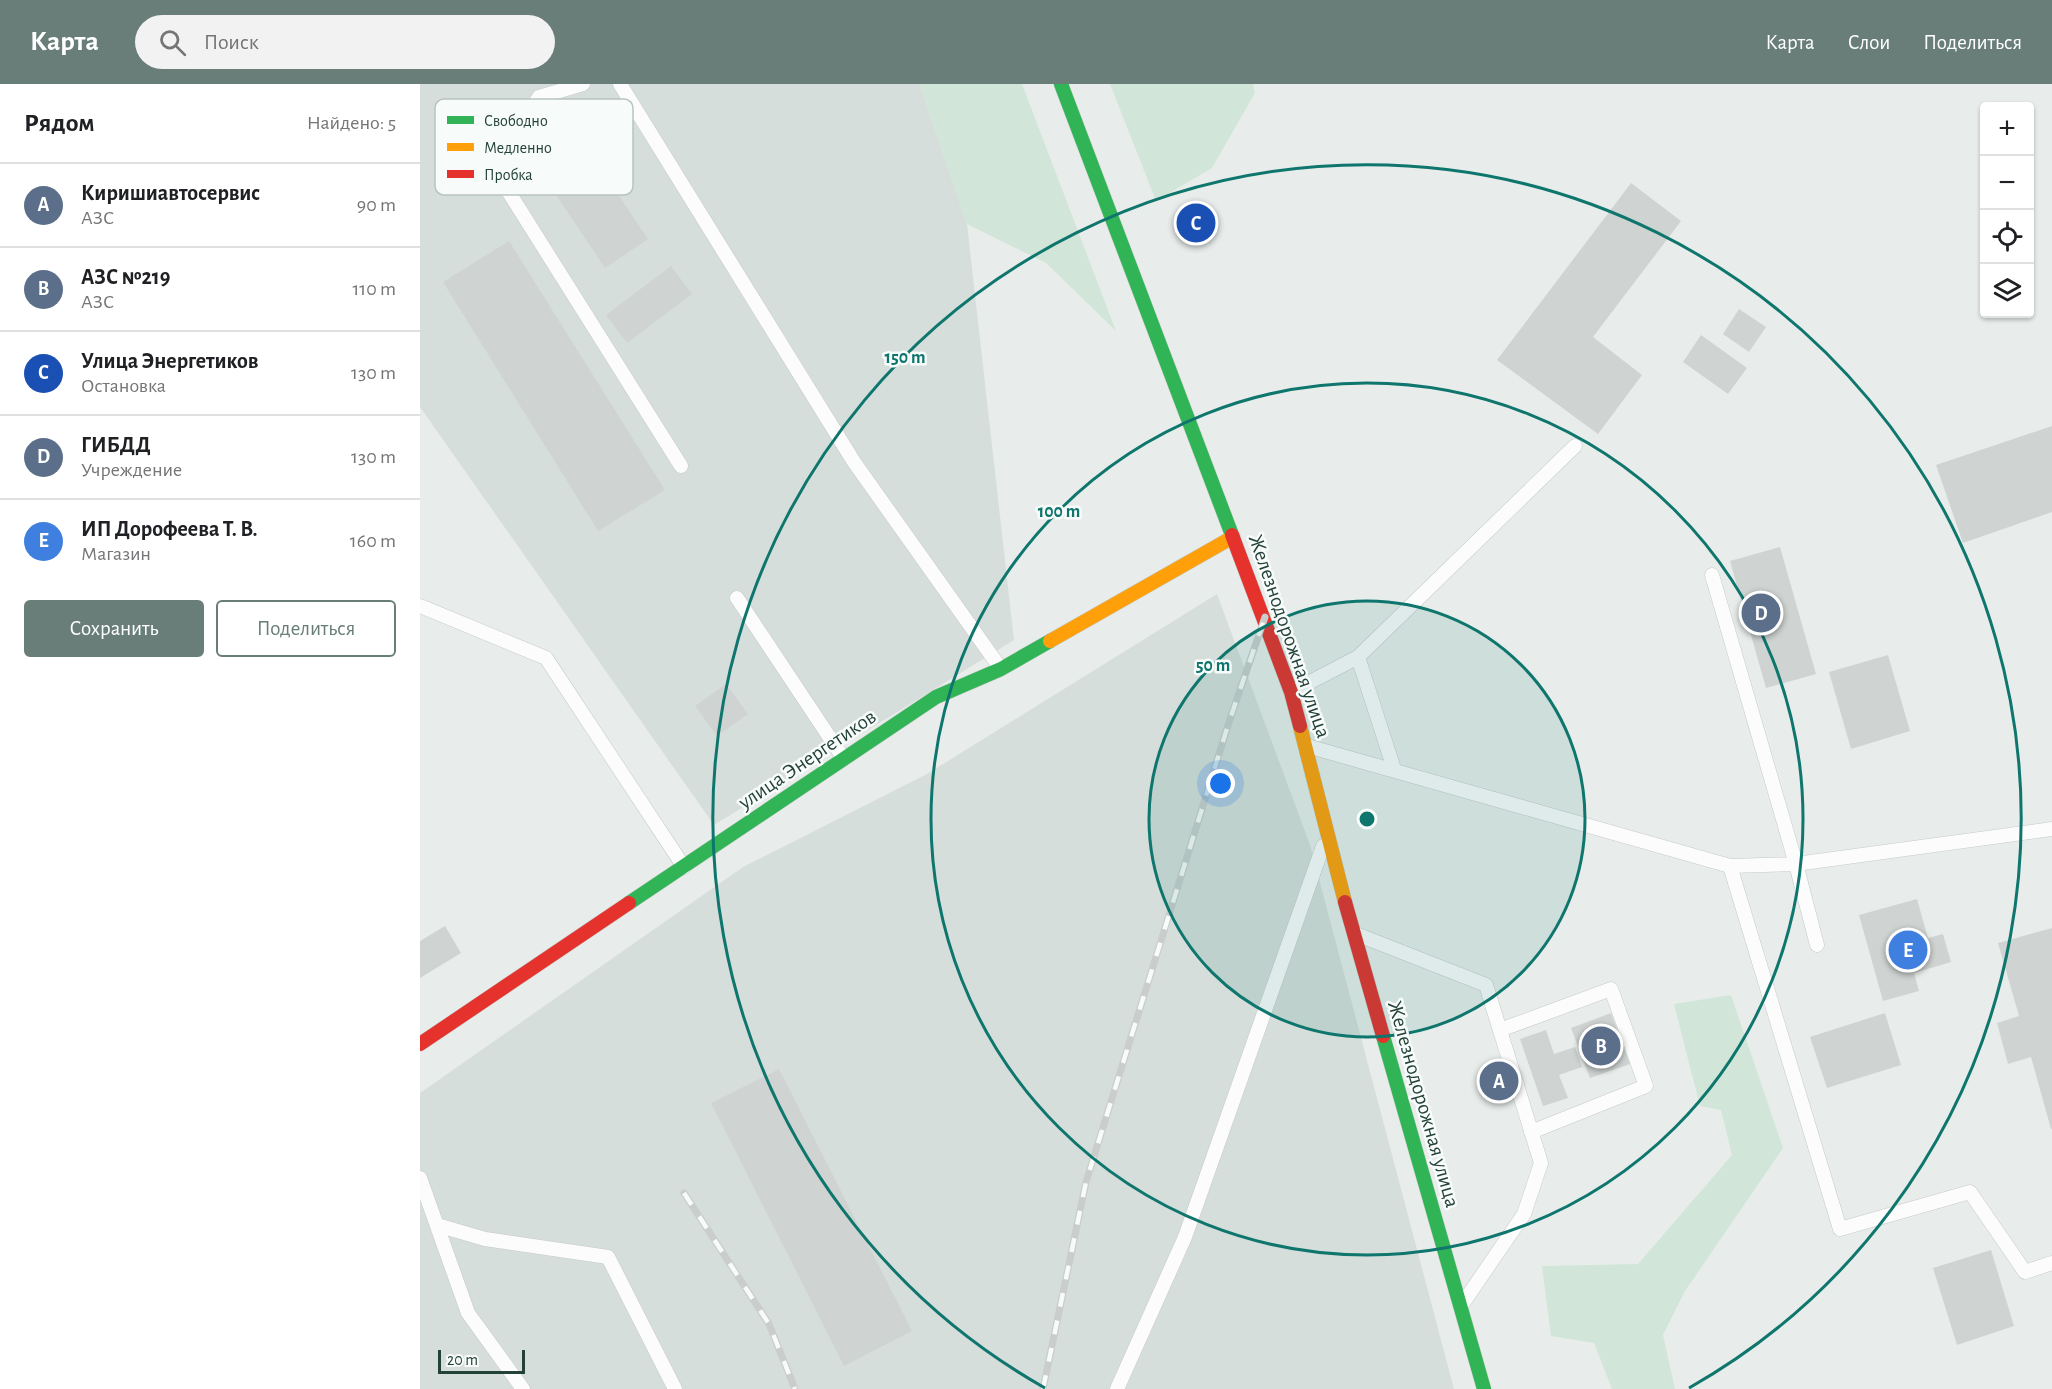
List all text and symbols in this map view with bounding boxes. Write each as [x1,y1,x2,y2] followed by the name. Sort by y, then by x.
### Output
[135,15,555,69] search box
[156,26,189,59] icon: search
[30,28,99,56] text: Карта
[204,31,259,53] text: Поиск
[1765,32,1815,53] text: Карта
[1848,32,1890,53] text: Слои
[1923,32,2022,53] text: Поделиться
[435,99,633,195] legend
[1980,102,2034,318] map controls
[1980,102,2034,156] button: +
[24,110,95,136] text: Рядом
[307,113,396,133] text: Найдено: 5
[484,113,548,129] text: Свободно
[484,140,552,156] text: Медленно
[1980,156,2034,210] button: −
[484,167,533,183] text: Пробка
[81,182,260,204] text: Киришиавтосервис
[38,195,50,215] text: A
[357,195,396,215] text: 90 m
[1176,200,1216,246] pin: C
[81,208,114,228] text: АЗС
[1980,210,2034,264] button: locate
[1980,264,2034,318] button: layers
[81,266,170,288] text: АЗС №219
[38,279,49,299] text: B
[352,279,396,299] text: 110 m
[81,292,114,312] text: АЗС
[885,349,925,367] text: 150 m
[81,350,259,372] text: Улица Энергетиков
[38,363,49,383] text: C
[351,363,396,383] text: 130 m
[81,376,166,396] text: Остановка
[81,434,151,456] text: ГИБДД
[37,447,50,467] text: D
[351,447,396,467] text: 130 m
[81,460,182,480] text: Учреждение
[1038,503,1080,521] text: 100 m
[81,518,258,540] text: ИП Дорофеева Т. В.
[38,531,49,551] text: E
[350,531,396,551] text: 160 m
[1245,532,1334,741] street label: Железнодорожная улица
[81,544,151,564] text: Магазин
[1742,590,1780,636] pin: D
[24,600,204,657] button: Сохранить
[216,600,396,657] button: Поделиться
[1196,657,1230,675] text: 50 m
[734,706,880,814] street label: улица Энергетиков
[1206,769,1235,798] your location
[1357,809,1377,829] centre of rings
[1888,928,1928,972] pin: E
[1384,998,1463,1210] street label: Железнодорожная улица
[1582,1024,1620,1068] pin: B
[1480,1058,1518,1104] pin: A
[438,1347,525,1374] scale bar
[447,1352,478,1368] text: 20 m

